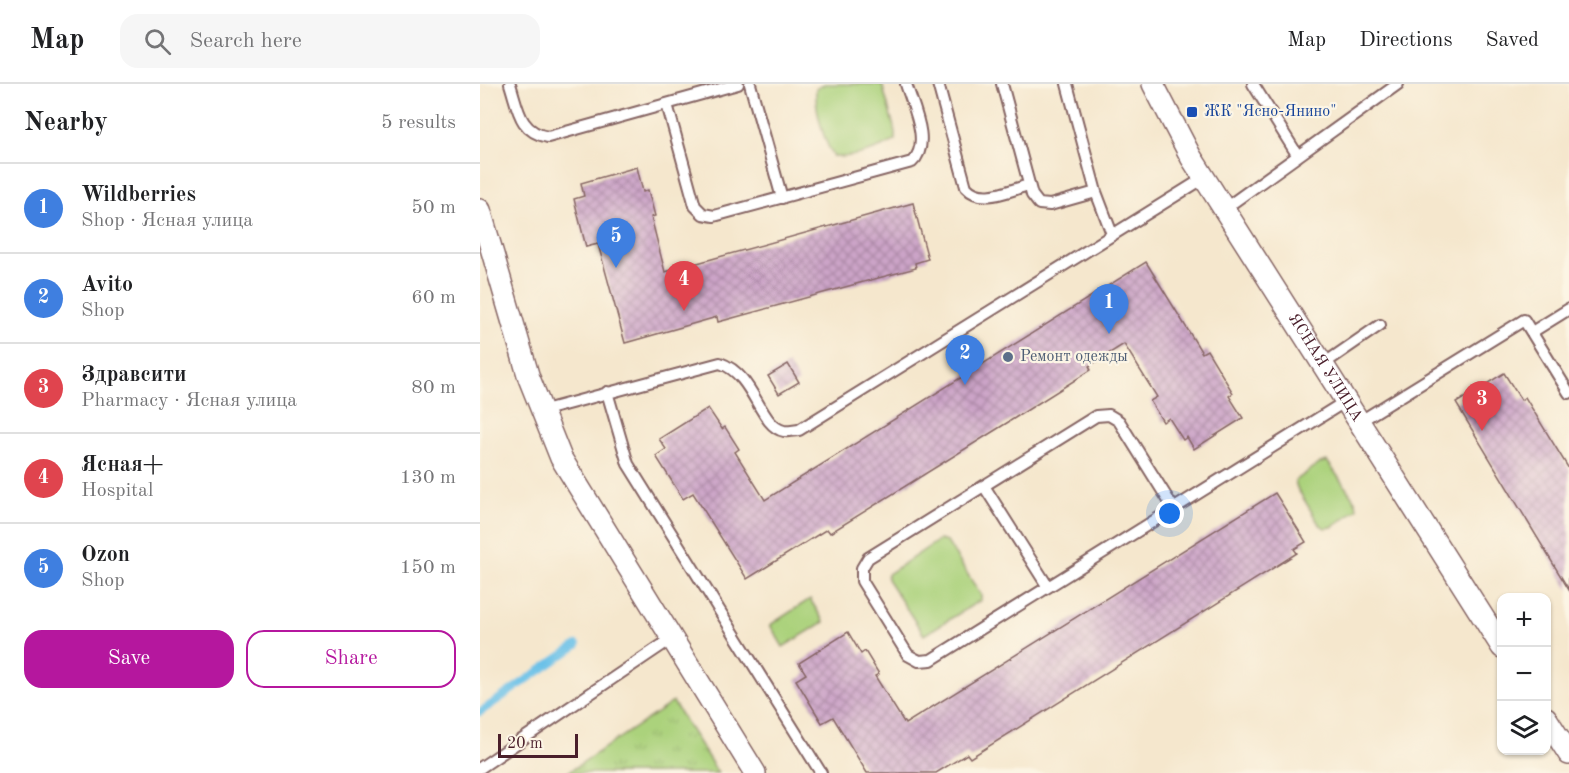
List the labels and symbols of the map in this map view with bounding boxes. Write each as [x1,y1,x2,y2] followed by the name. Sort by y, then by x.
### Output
[1204,104,1337,120] place label: ЖК "Ясно-Янино"
[1185,105,1199,119] marker: ЖК "Ясно-Янино"
[596,218,636,268] pin: 5
[664,262,704,311] pin: 4
[1090,284,1128,334] pin: 1
[1285,311,1365,425] street label: ЯСНАЯ УЛИЦА
[946,336,984,385] pin: 2
[1020,349,1128,365] place label: Ремонт одежды
[1001,350,1015,364] marker: Ремонт одежды
[1462,382,1502,431] pin: 3
[1155,499,1184,528] your location
[498,731,578,758] scale bar

